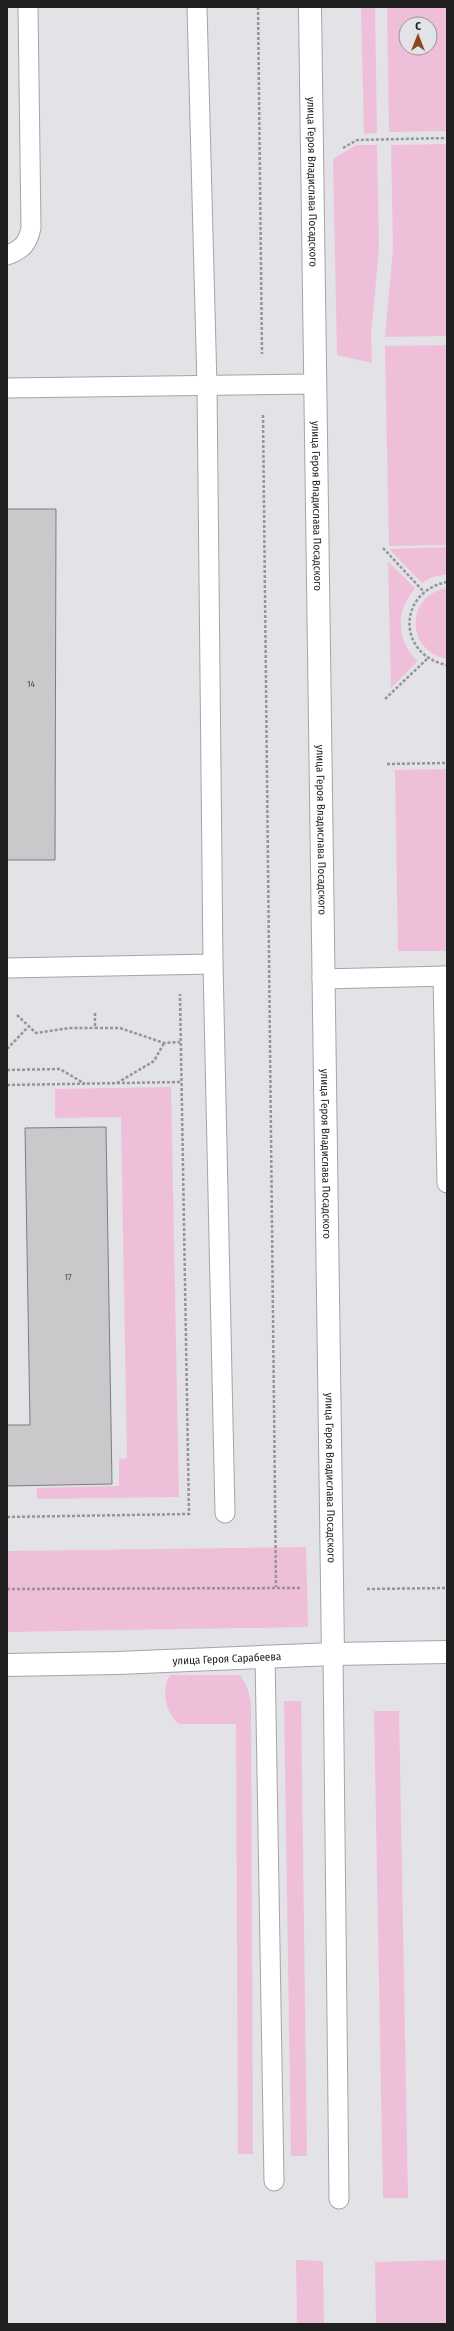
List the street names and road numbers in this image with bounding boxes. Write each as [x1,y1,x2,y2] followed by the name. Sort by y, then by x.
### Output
[305,97,320,267] street label: улица Героя Владислава Посадского
[309,421,325,591] street label: улица Героя Владислава Посадского
[314,745,329,915] street label: улица Героя Владислава Посадского
[318,1069,334,1239] street label: улица Героя Владислава Посадского
[323,1393,338,1563] street label: улица Героя Владислава Посадского
[172,1650,281,1667] street label: улица Героя Сарабеева

